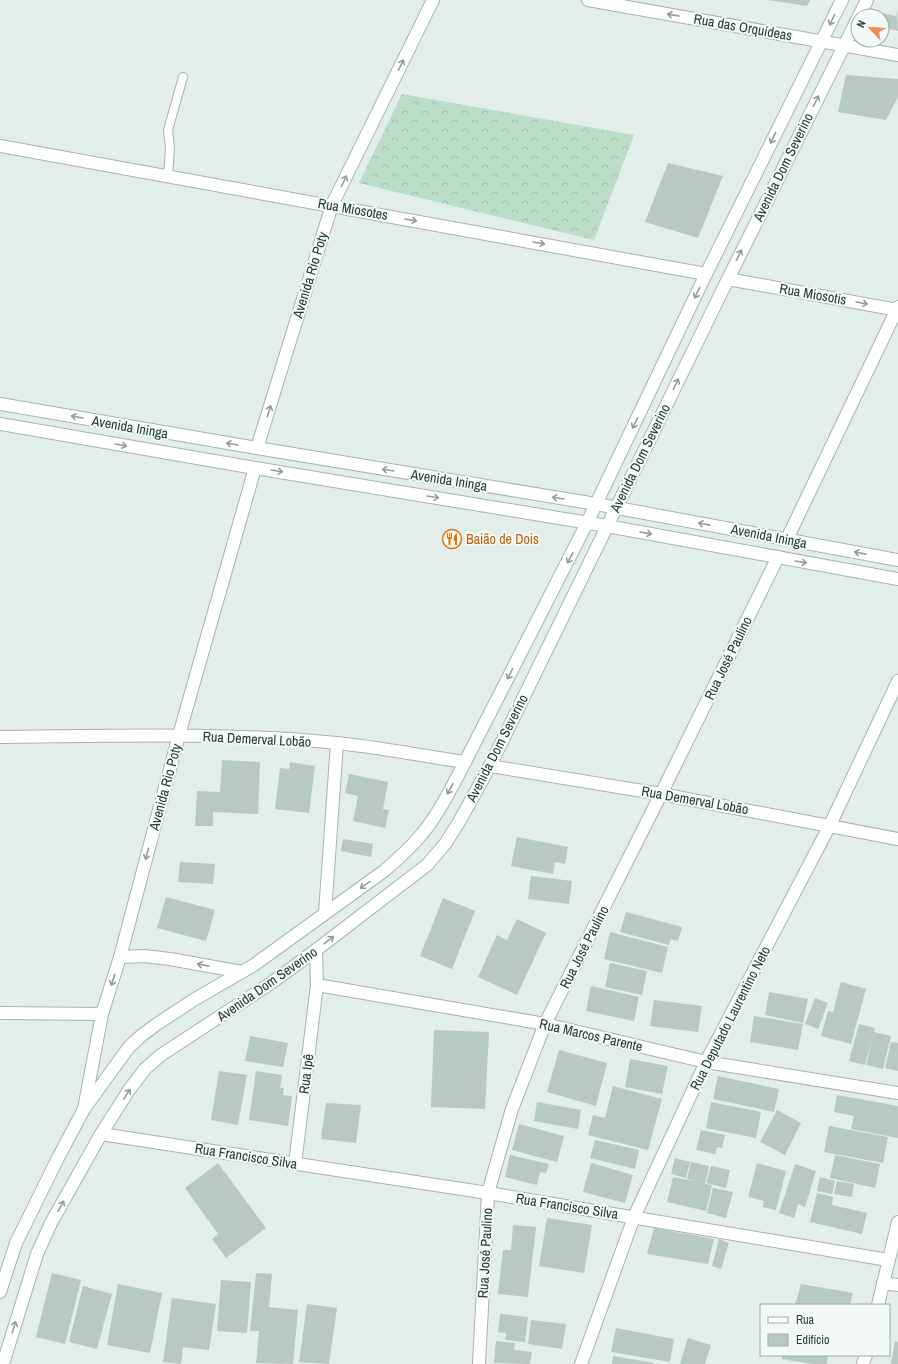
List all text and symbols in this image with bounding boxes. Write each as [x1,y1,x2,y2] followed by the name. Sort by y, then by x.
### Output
[850,8,890,48] north arrow
[692,9,794,45] street label: Rua das Orquídeas
[667,11,680,19] one-way arrow
[828,14,835,26] one-way arrow
[853,18,869,30] text: N
[398,59,405,71] one-way arrow
[813,95,820,107] one-way arrow
[748,110,817,225] street label: Avenida Dom Severino
[769,132,777,144] one-way arrow
[340,176,348,188] one-way arrow
[317,194,390,224] street label: Rua Miosotes
[405,216,418,224] one-way arrow
[288,229,332,321] street label: Avenida Rio Poty
[532,239,545,247] one-way arrow
[736,249,744,261] one-way arrow
[778,279,848,309] street label: Rua Miosotis
[693,286,700,298] one-way arrow
[855,299,868,307] one-way arrow
[673,378,680,390] one-way arrow
[605,401,674,516] street label: Avenida Dom Severino
[266,405,273,418] one-way arrow
[90,411,170,443] street label: Avenida Ininga
[71,413,84,421] one-way arrow
[631,416,638,428] one-way arrow
[226,440,239,448] one-way arrow
[114,441,127,449] one-way arrow
[409,465,489,495] street label: Avenida Ininga
[382,466,395,474] one-way arrow
[270,468,283,476] one-way arrow
[426,493,439,501] one-way arrow
[552,493,565,501] one-way arrow
[698,520,711,528] one-way arrow
[728,520,809,552] street label: Avenida Ininga
[441,528,463,550] restaurant icon: Baião de Dois
[466,530,539,548] place label: Baião de Dois
[639,530,652,538] one-way arrow
[854,549,867,557] one-way arrow
[565,552,573,564] one-way arrow
[794,558,807,566] one-way arrow
[700,613,756,703] street label: Rua José Paulino
[506,667,514,679] one-way arrow
[462,691,532,806] street label: Avenida Dom Severino
[202,727,312,751] street label: Rua Demerval Lobão
[145,741,185,833] street label: Avenida Rio Poty
[640,782,750,818] street label: Rua Demerval Lobão
[446,783,454,795] one-way arrow
[143,847,150,860] one-way arrow
[360,881,371,889] one-way arrow
[555,903,613,991] street label: Rua José Paulino
[324,936,335,944] one-way arrow
[212,943,321,1026] street label: Avenida Dom Severino
[686,943,774,1093] street label: Rua Deputado Laurentino Neto
[197,961,210,969] one-way arrow
[109,973,116,986] one-way arrow
[538,1014,644,1056] street label: Rua Marcos Parente
[295,1053,317,1095] street label: Rua Ipê
[123,1089,131,1100] one-way arrow
[194,1139,299,1173] street label: Rua Francisco Silva
[515,1189,620,1223] street label: Rua Francisco Silva
[57,1200,65,1212] one-way arrow
[474,1207,496,1299] street label: Rua José Paulino
[760,1304,890,1356] legend
[796,1312,815,1328] text: Rua
[11,1320,18,1333] one-way arrow
[796,1332,829,1348] text: Edifício

